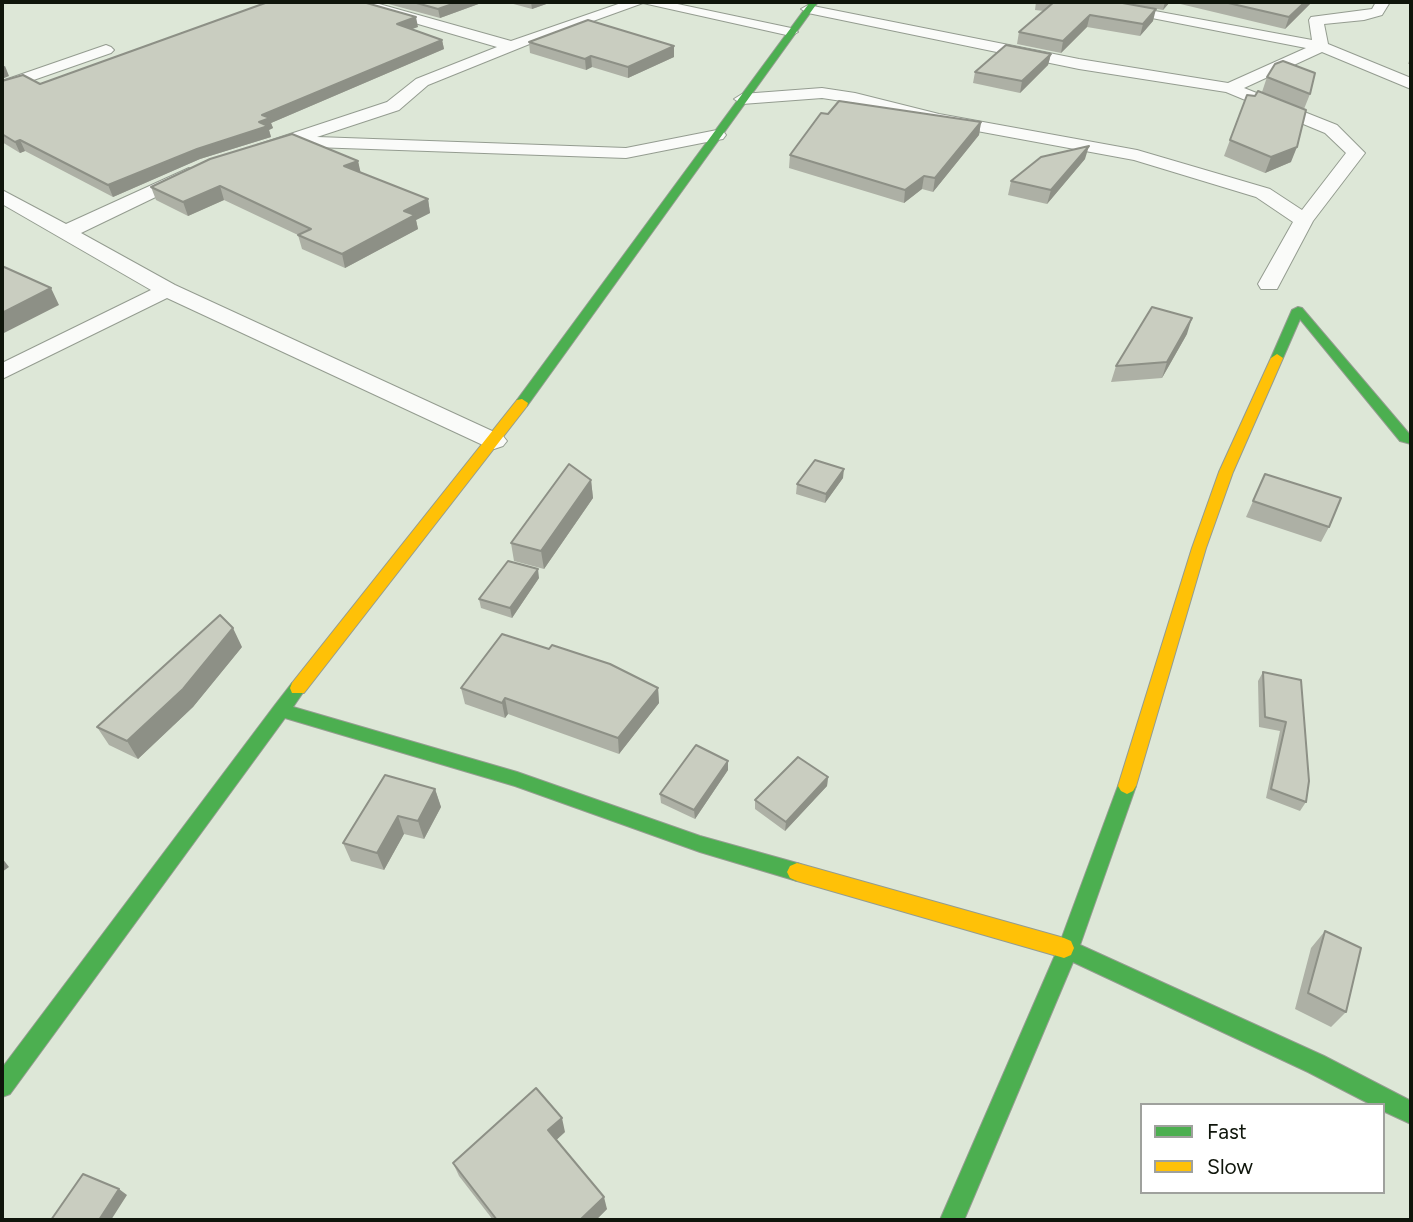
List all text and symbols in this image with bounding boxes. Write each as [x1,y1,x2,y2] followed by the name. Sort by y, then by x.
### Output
[1140,1103,1385,1194] legend
[1207,1119,1247,1144] text: Fast
[1207,1154,1253,1179] text: Slow

